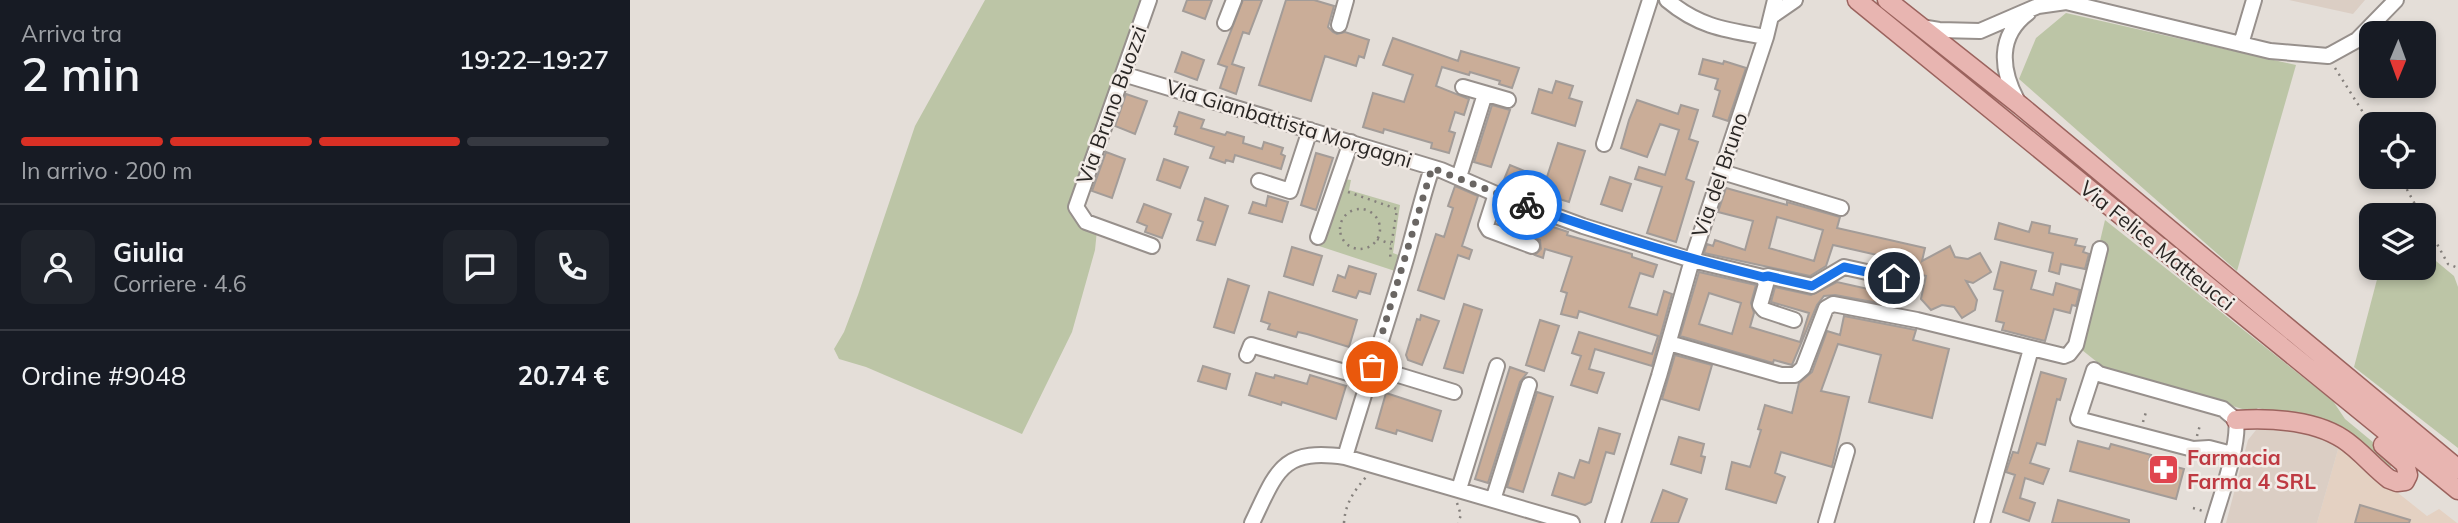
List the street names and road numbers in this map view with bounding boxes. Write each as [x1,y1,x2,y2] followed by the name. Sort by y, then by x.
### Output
[1070,22,1152,187] street label: Via Bruno Buozzi
[1163,73,1416,173] street label: Via Gianbattista Morgagni
[1686,109,1753,241] street label: Via del Bruno
[2075,175,2240,316] street label: Via Felice Matteucci

